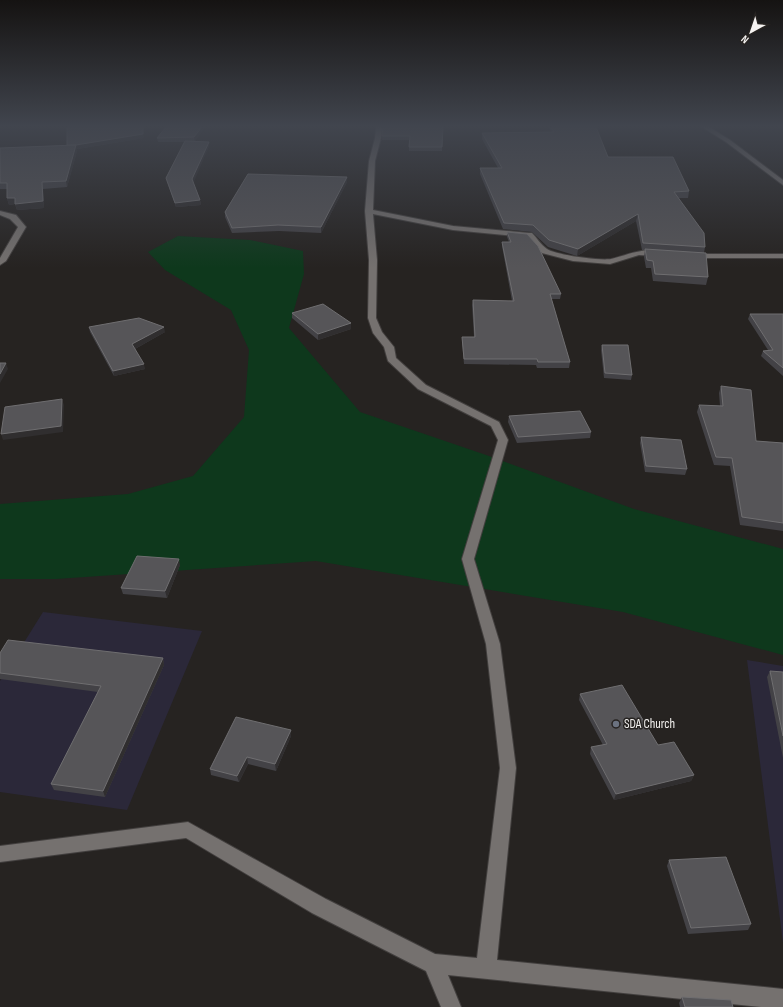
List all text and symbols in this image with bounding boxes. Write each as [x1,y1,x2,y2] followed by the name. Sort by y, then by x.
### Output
[731,12,771,52] north arrow
[738,32,751,46] text: N
[624,716,675,732] place label: SDA Church
[611,719,621,729] marker: SDA Church

